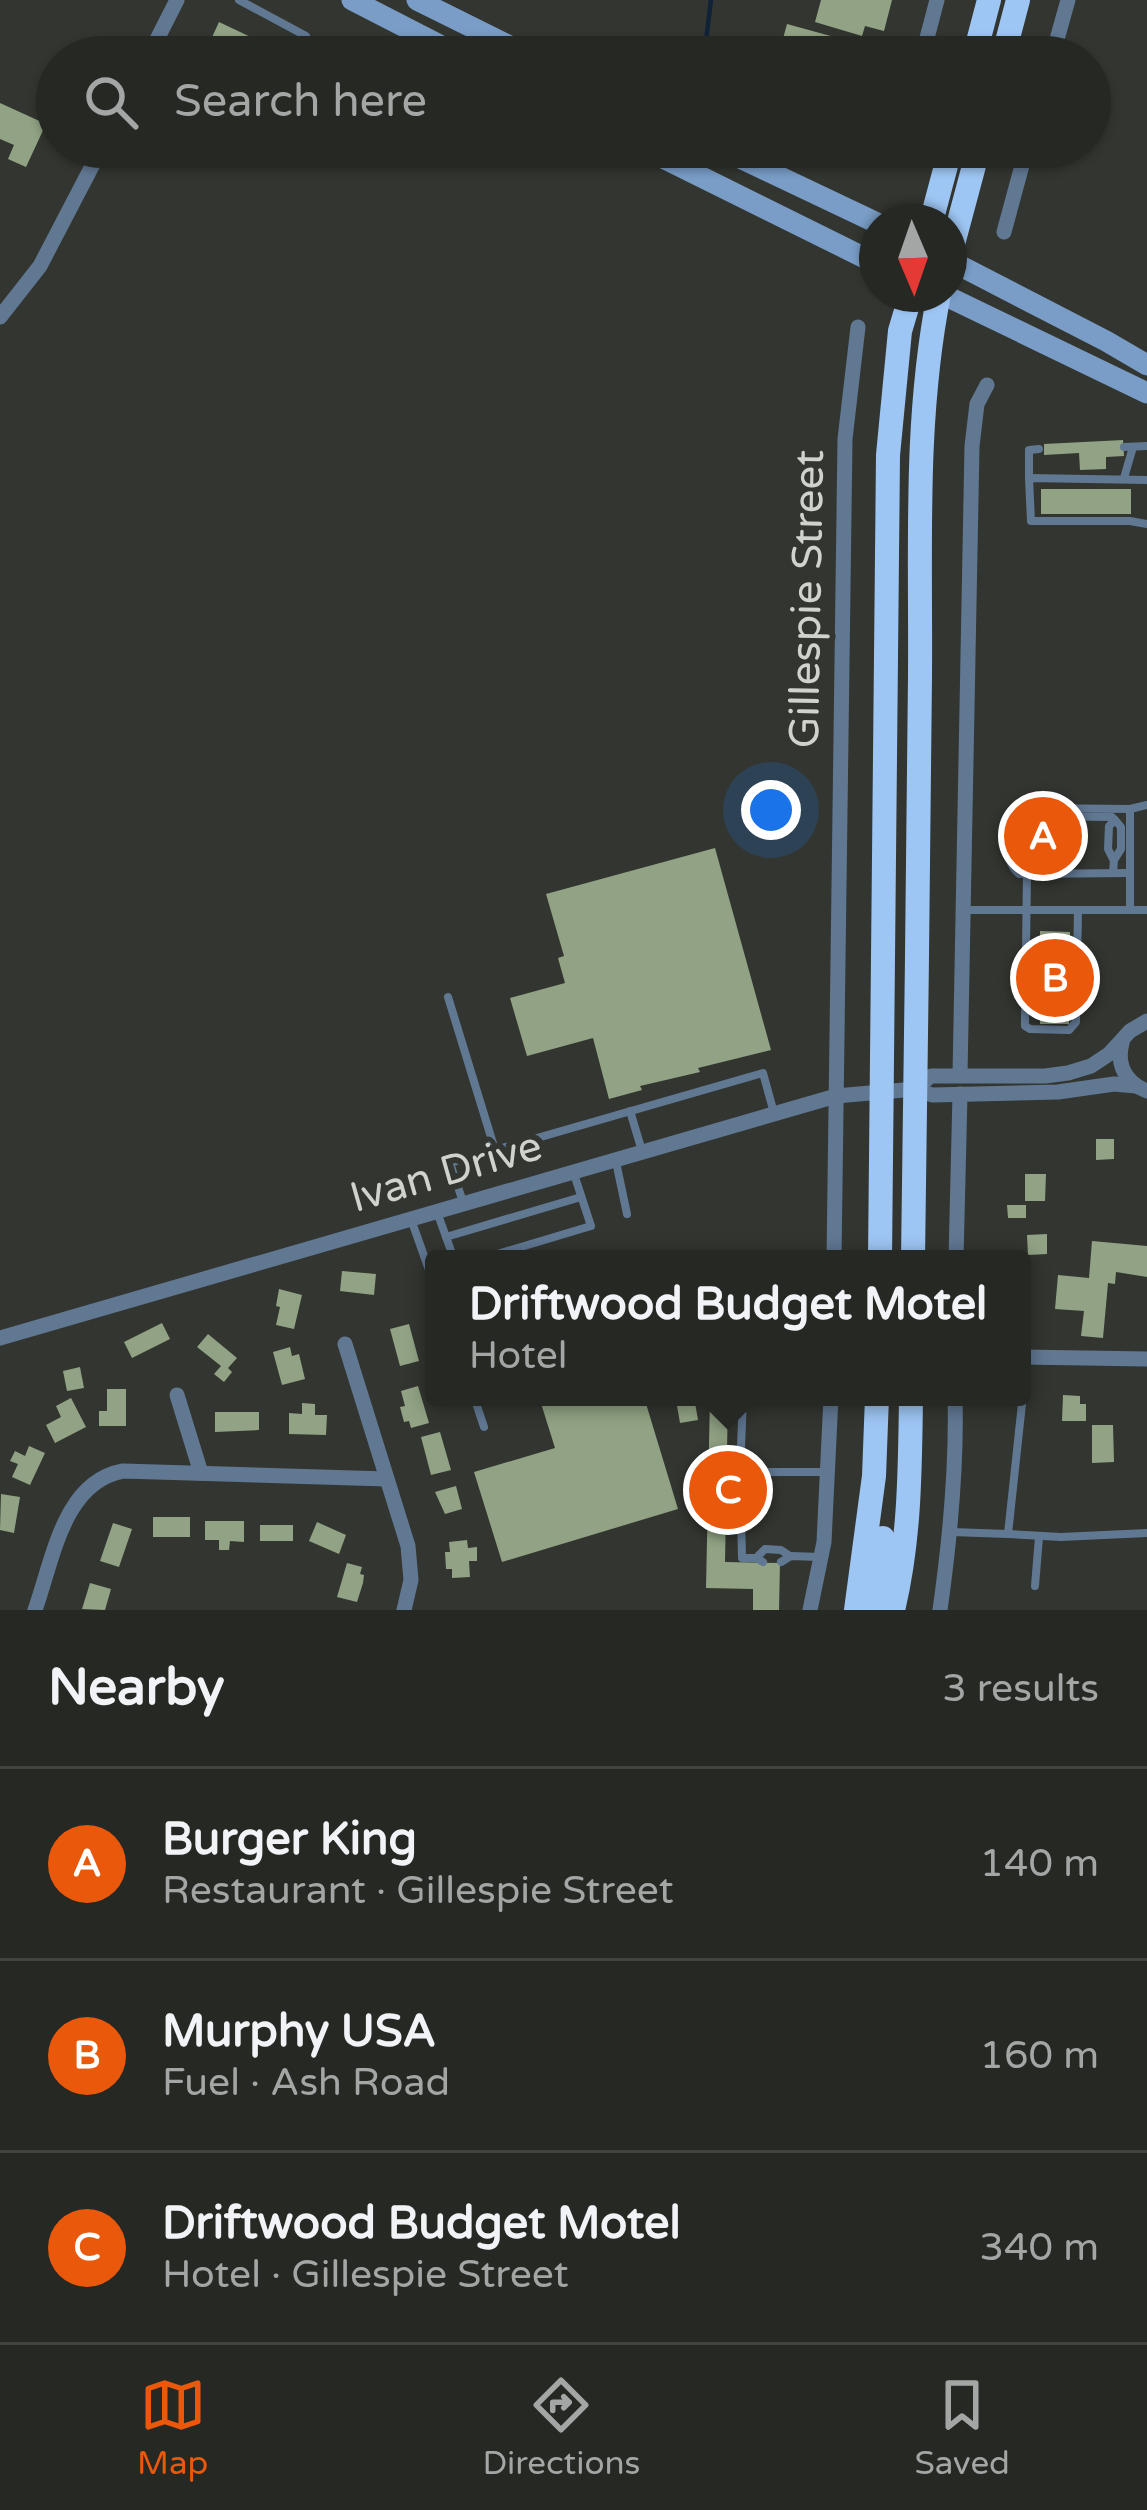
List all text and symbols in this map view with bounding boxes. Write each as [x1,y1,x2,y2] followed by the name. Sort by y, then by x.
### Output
[36,36,1111,168] search box
[78,69,144,135] icon: search
[174,75,427,129] text: Search here
[859,204,967,312] north arrow
[779,449,835,749] street label: Gillespie Street
[741,780,801,840] your location
[1004,791,1082,881] pin: A
[1016,933,1094,1023] pin: B
[344,1120,548,1224] street label: Ivan Drive
[425,1250,1031,1406] popup
[469,1278,987,1332] text: Driftwood Budget Motel
[469,1332,568,1379] text: Hotel
[689,1445,767,1535] pin: C
[48,1657,225,1719] text: Nearby
[942,1665,1099,1712] text: 3 results
[162,1813,417,1867] text: Burger King
[72,1840,102,1887] text: A
[980,1840,1099,1887] text: 140 m
[162,1867,674,1914] text: Restaurant · Gillespie Street
[162,2005,436,2059] text: Murphy USA
[73,2032,101,2079] text: B
[980,2032,1099,2079] text: 160 m
[162,2059,450,2106] text: Fuel · Ash Road
[162,2197,681,2251] text: Driftwood Budget Motel
[73,2224,101,2271] text: C
[980,2224,1099,2271] text: 340 m
[162,2251,569,2298] text: Hotel · Gillespie Street
[137,2372,208,2483] tab: Map
[482,2372,640,2483] tab: Directions
[915,2372,1010,2483] tab: Saved

